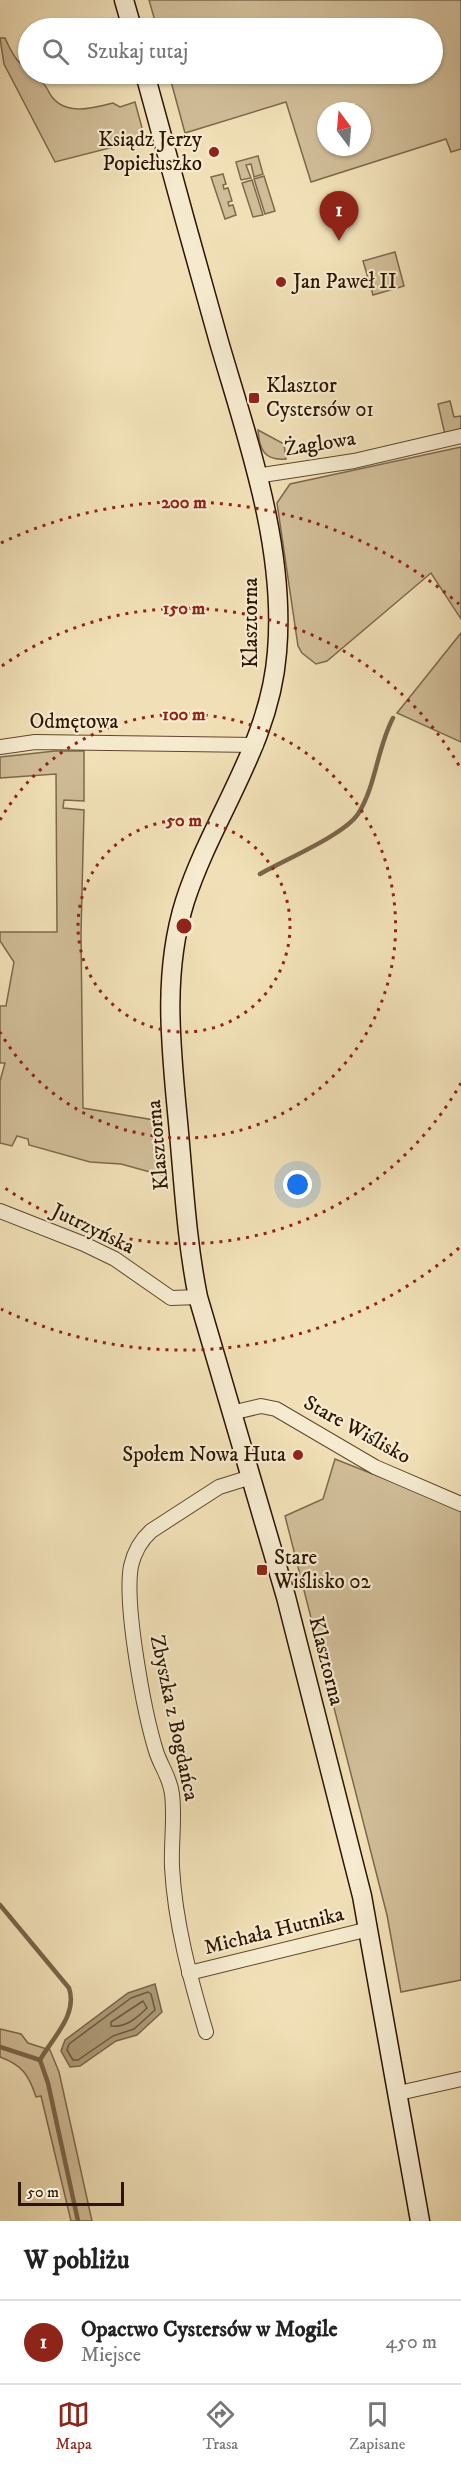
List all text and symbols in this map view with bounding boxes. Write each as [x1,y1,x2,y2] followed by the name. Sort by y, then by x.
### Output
[18,18,443,84] search box
[39,35,72,68] icon: search
[87,38,188,65] text: Szukaj tutaj
[317,102,371,156] north arrow
[98,127,203,177] place label: Ksiądz Jerzy Popiełuszko
[207,145,221,159] marker: Ksiądz Jerzy Popiełuszko
[320,192,358,241] pin: 1
[291,269,397,295] place label: Jan Paweł II
[274,275,288,289] marker: Jan Paweł II
[266,373,374,423] place label: Klasztor Cystersów 01
[247,391,261,405] marker: Klasztor Cystersów 01
[283,425,357,462] street label: Żaglowa
[161,492,207,514] text: 200 m
[238,578,264,668] street label: Klasztorna
[163,598,206,620] text: 150 m
[162,704,206,726] text: 100 m
[29,709,119,735] street label: Odmętowa
[165,810,202,832] text: 50 m
[174,916,194,936] centre of rings
[141,1099,175,1191] street label: Klasztorna
[283,1170,312,1199] your location
[46,1197,139,1260] street label: Jutrzyńska
[299,1390,415,1470] street label: Stare Wiślisko
[122,1442,286,1468] place label: Społem Nowa Huta
[291,1448,305,1462] marker: Społem Nowa Huta
[273,1545,372,1595] place label: Stare Wiślisko 02
[255,1563,269,1577] marker: Stare Wiślisko 02
[302,1614,350,1708] street label: Klasztorna
[144,1633,204,1803] street label: Zbyszka z Bogdańca
[201,1901,347,1961] street label: Michała Hutnika
[18,2179,124,2206] scale bar
[27,2182,59,2202] text: 50 m
[24,2244,129,2277] text: W pobliżu
[81,2316,338,2343] text: Opactwo Cystersów w Mogile
[40,2330,47,2355] text: 1
[386,2330,437,2355] text: 450 m
[81,2343,141,2368] text: Miejsce
[56,2398,92,2454] tab: Mapa
[203,2398,238,2454] tab: Trasa
[349,2398,405,2454] tab: Zapisane

